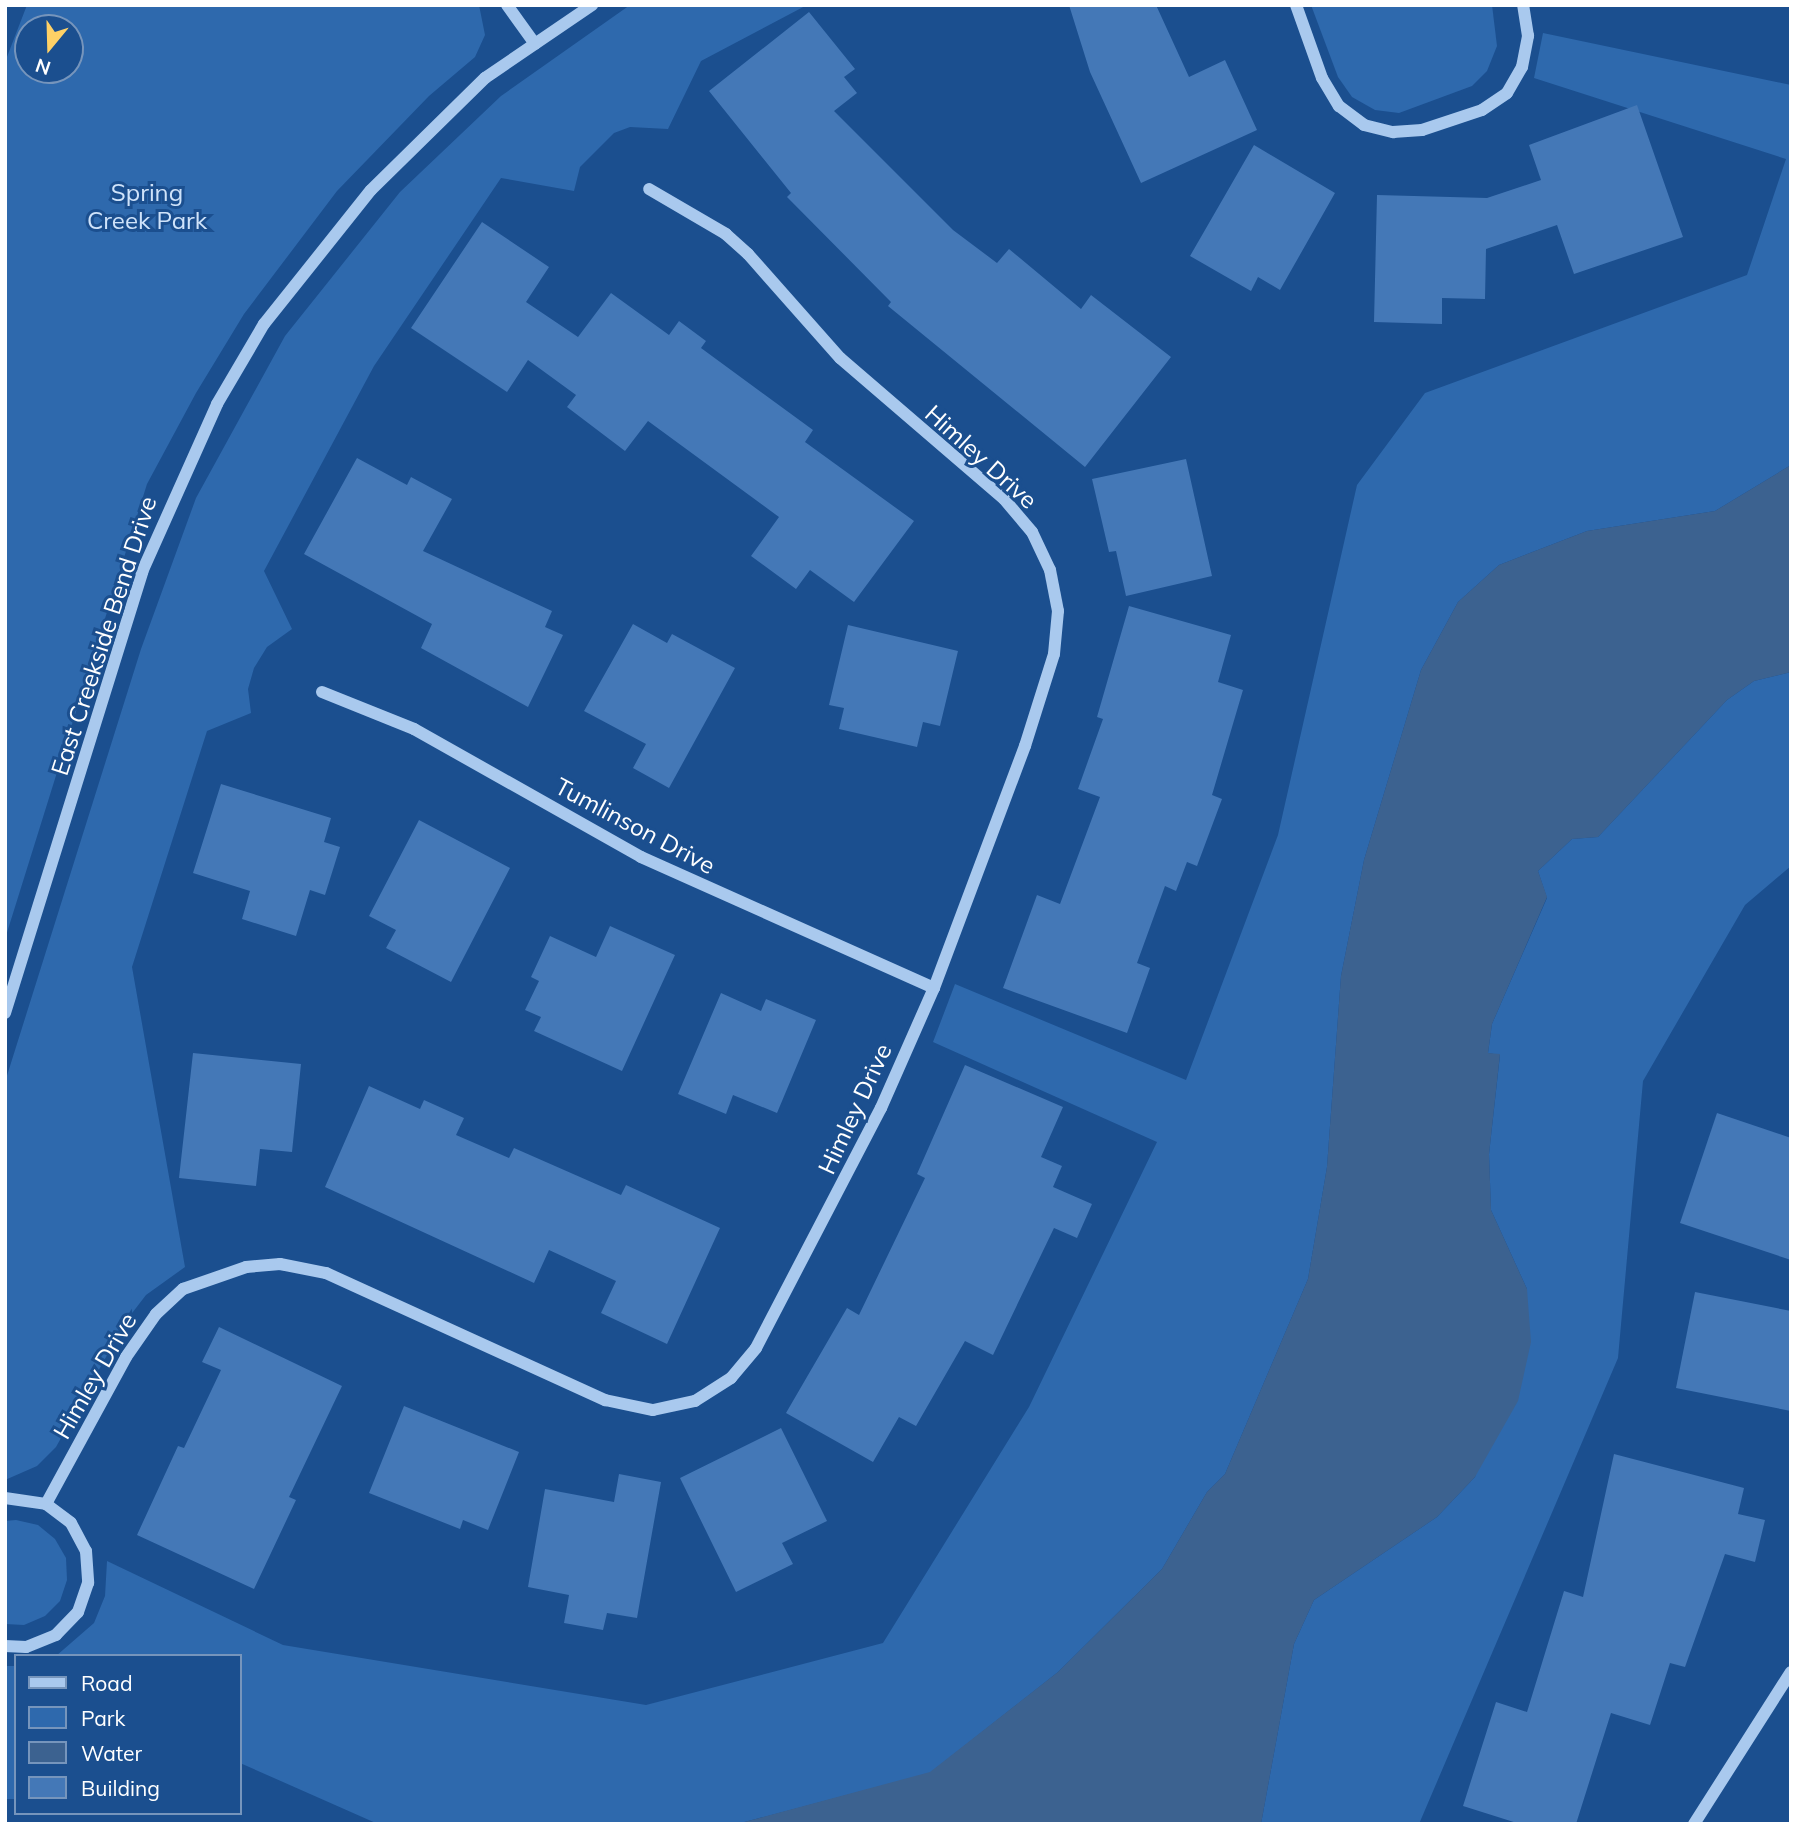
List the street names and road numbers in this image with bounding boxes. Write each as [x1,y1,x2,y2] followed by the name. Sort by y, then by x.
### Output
[919,399,1043,515] street label: Himley Drive
[45,493,163,779] street label: East Creekside Bend Drive
[550,772,720,880] street label: Tumlinson Drive
[812,1039,898,1179] street label: Himley Drive
[47,1308,143,1444] street label: Himley Drive

